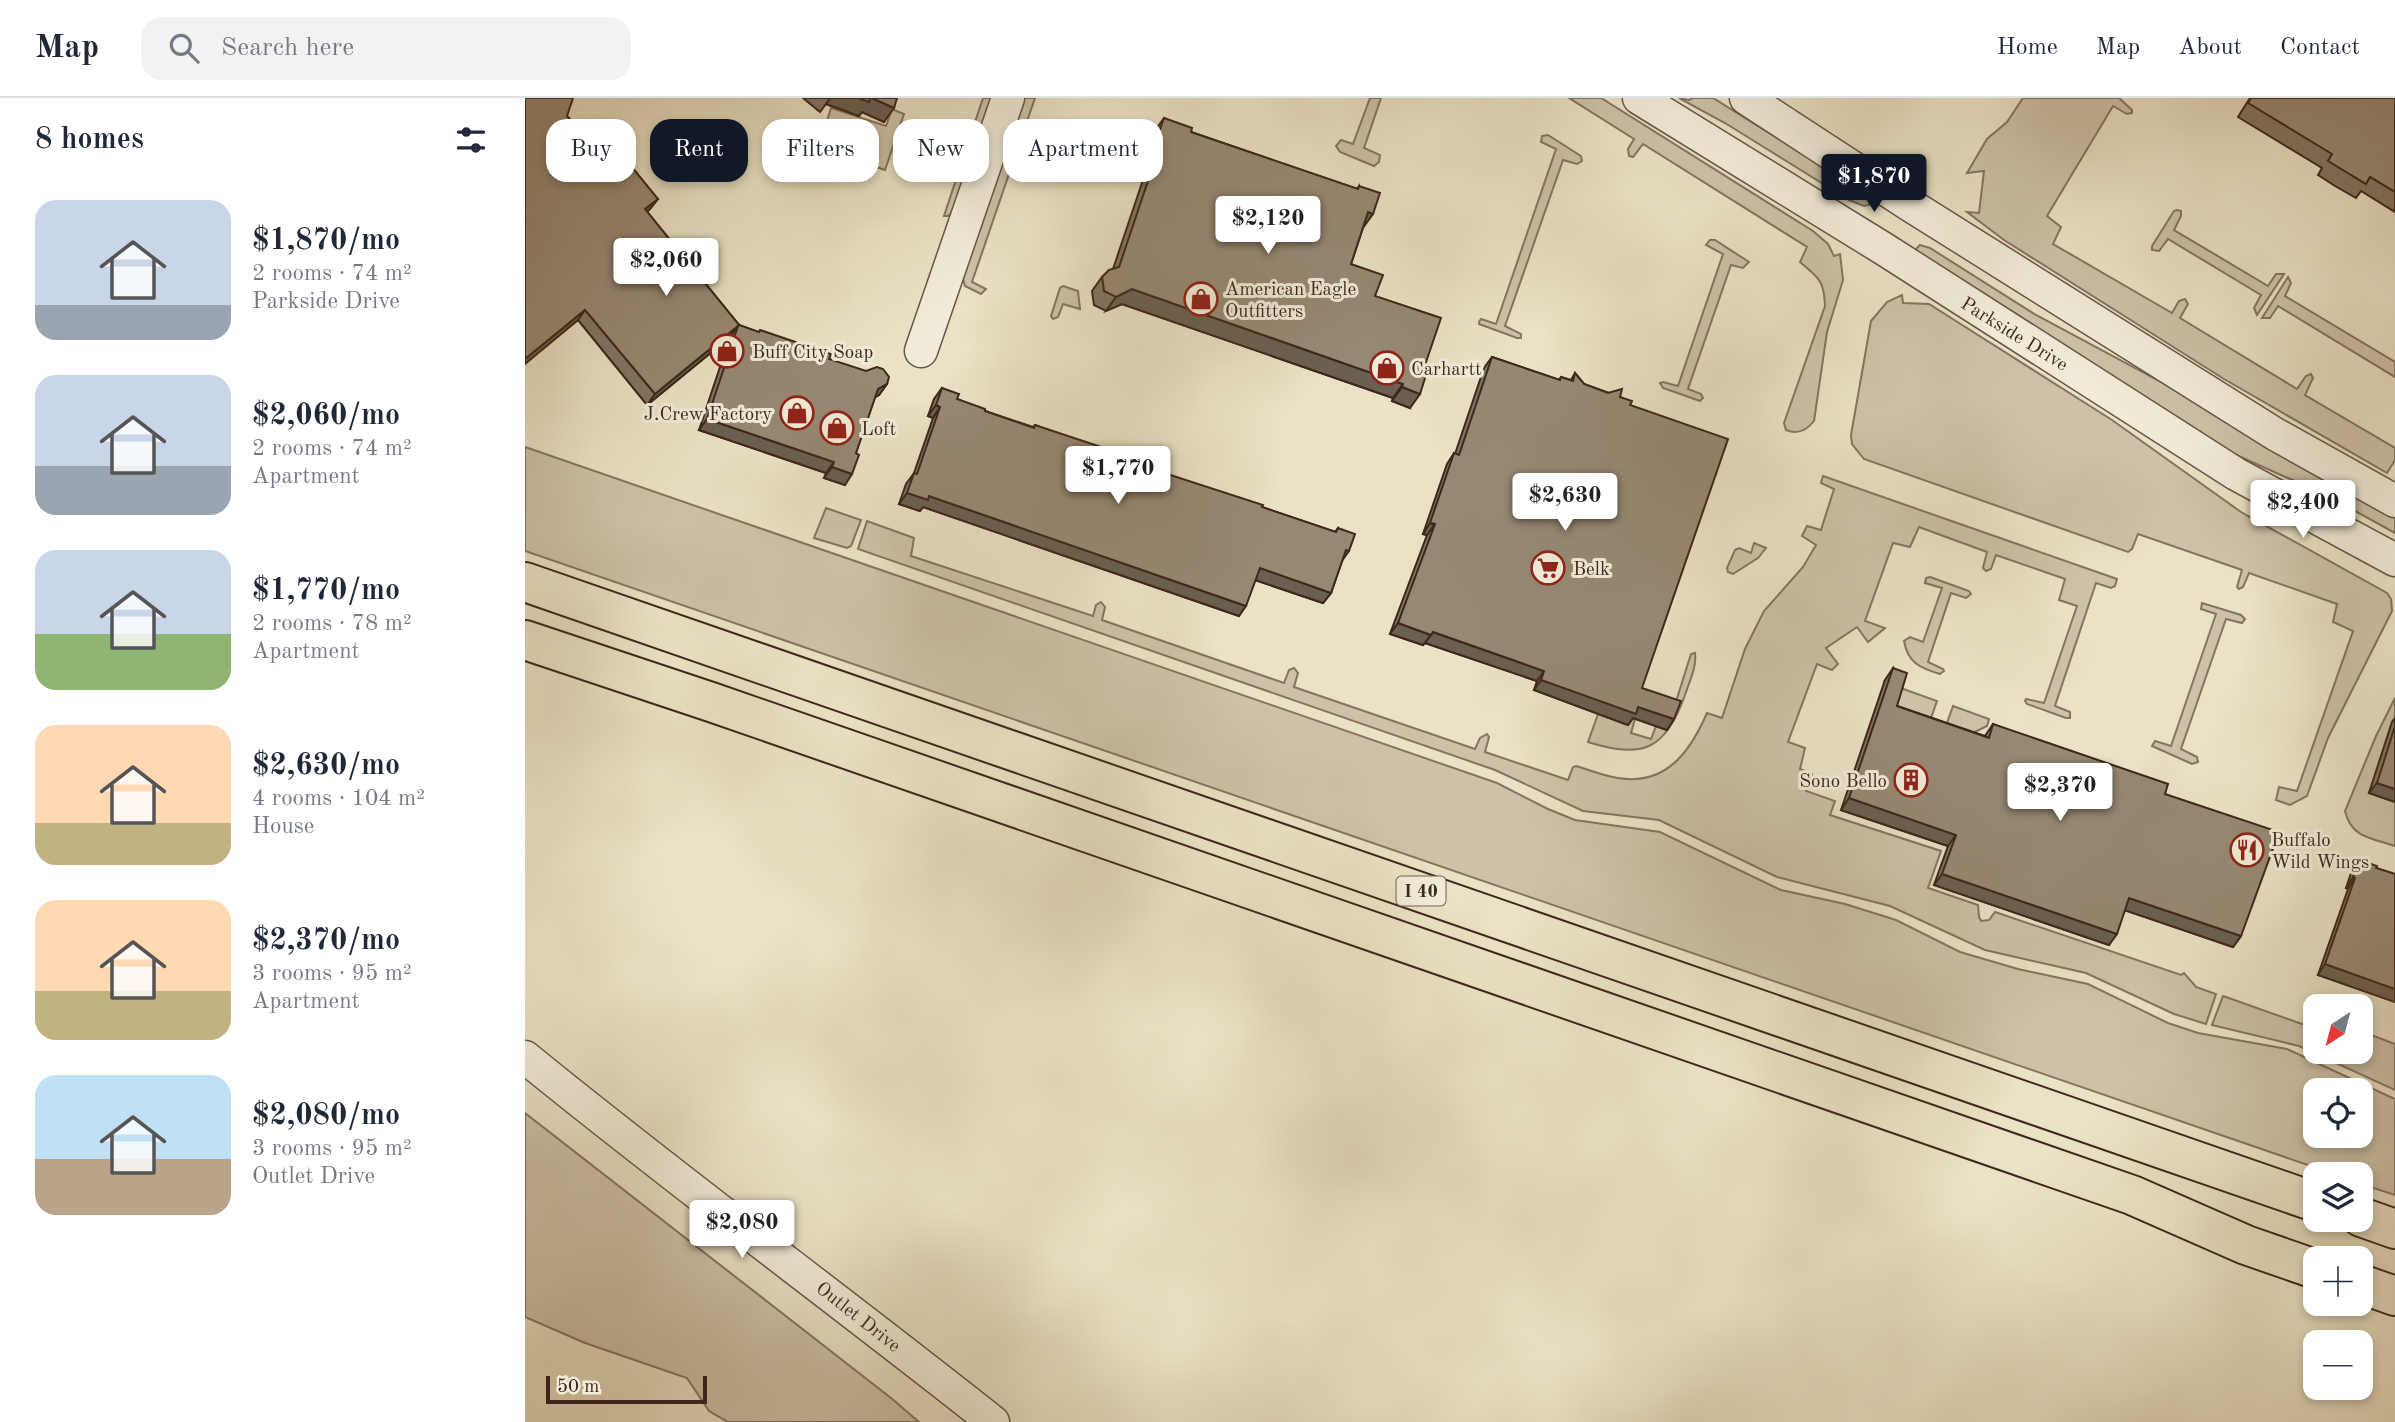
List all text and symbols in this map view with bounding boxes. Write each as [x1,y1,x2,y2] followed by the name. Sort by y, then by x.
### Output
[141,17,631,80] search box
[165,29,203,67] icon: search
[35,32,99,65] text: Map
[221,35,354,61] text: Search here
[1997,36,2058,60] text: Home
[2096,36,2140,60] text: Map
[2178,36,2242,60] text: About
[2280,36,2360,60] text: Contact
[546,119,636,182] chip: Buy
[650,119,748,182] chip: Rent
[762,119,879,182] chip: Filters
[893,119,989,182] chip: New
[1003,119,1163,182] chip: Apartment
[452,121,490,159] icon: filters
[35,125,144,155] text: 8 homes
[1817,155,1931,214] pin: $1,870
[1837,165,1911,188] text: $1,870
[1211,197,1325,256] pin: $2,120
[1231,207,1305,230] text: $2,120
[252,226,400,256] text: $1,870/mo
[91,228,175,312] icon: home
[609,238,723,298] pin: $2,060
[629,249,703,272] text: $2,060
[252,262,412,285] text: 2 rooms · 74 m²
[1182,280,1220,318] shop icon: American Eagle Outfitters
[1225,281,1356,322] place label: American Eagle Outfitters
[252,290,400,313] text: Parkside Drive
[1957,295,2070,376] street label: Parkside Drive
[708,332,746,370] shop icon: Buff City Soap
[752,344,873,363] place label: Buff City Soap
[1368,349,1406,387] shop icon: Carhartt
[1411,361,1482,380] place label: Carhartt
[778,394,816,432] shop icon: J.Crew Factory
[252,401,400,431] text: $2,060/mo
[91,403,175,487] icon: home
[644,406,772,425] place label: J.Crew Factory
[818,409,856,447] shop icon: Loft
[861,421,896,440] place label: Loft
[252,437,412,460] text: 2 rooms · 74 m²
[1061,446,1175,506] pin: $1,770
[1081,457,1155,480] text: $1,770
[252,465,360,488] text: Apartment
[1508,474,1622,533] pin: $2,630
[2246,480,2360,540] pin: $2,400
[1528,484,1602,507] text: $2,630
[2266,491,2340,514] text: $2,400
[1529,549,1567,587] supermarket icon: Belk
[1573,561,1610,580] place label: Belk
[252,576,400,606] text: $1,770/mo
[91,578,175,662] icon: home
[252,612,412,635] text: 2 rooms · 78 m²
[252,640,360,663] text: Apartment
[252,751,400,781] text: $2,630/mo
[91,753,175,837] icon: home
[1892,761,1930,799] building icon: Sono Bello
[2003,764,2117,823] pin: $2,370
[1799,773,1887,792] place label: Sono Bello
[2023,774,2097,797] text: $2,370
[252,787,425,810] text: 4 rooms · 104 m²
[252,815,314,838] text: House
[2228,831,2266,869] restaurant icon: Buffalo Wild Wings
[2271,832,2369,873] place label: Buffalo Wild Wings
[1397,876,1445,906] road number: I 40
[252,926,400,956] text: $2,370/mo
[91,928,175,1012] icon: home
[252,962,412,985] text: 3 rooms · 95 m²
[252,990,360,1013] text: Apartment
[2303,994,2373,1064] north arrow
[2303,994,2373,1400] map controls
[2303,1078,2373,1148] button: locate
[252,1101,400,1131] text: $2,080/mo
[91,1103,175,1187] icon: home
[252,1137,412,1160] text: 3 rooms · 95 m²
[2303,1162,2373,1232] button: layers
[252,1165,375,1188] text: Outlet Drive
[685,1200,799,1260] pin: $2,080
[705,1211,779,1234] text: $2,080
[2303,1246,2373,1316] button: +
[812,1279,903,1357] street label: Outlet Drive
[2303,1330,2373,1400] button: −
[546,1373,707,1405] scale bar
[557,1378,599,1397] text: 50 m

